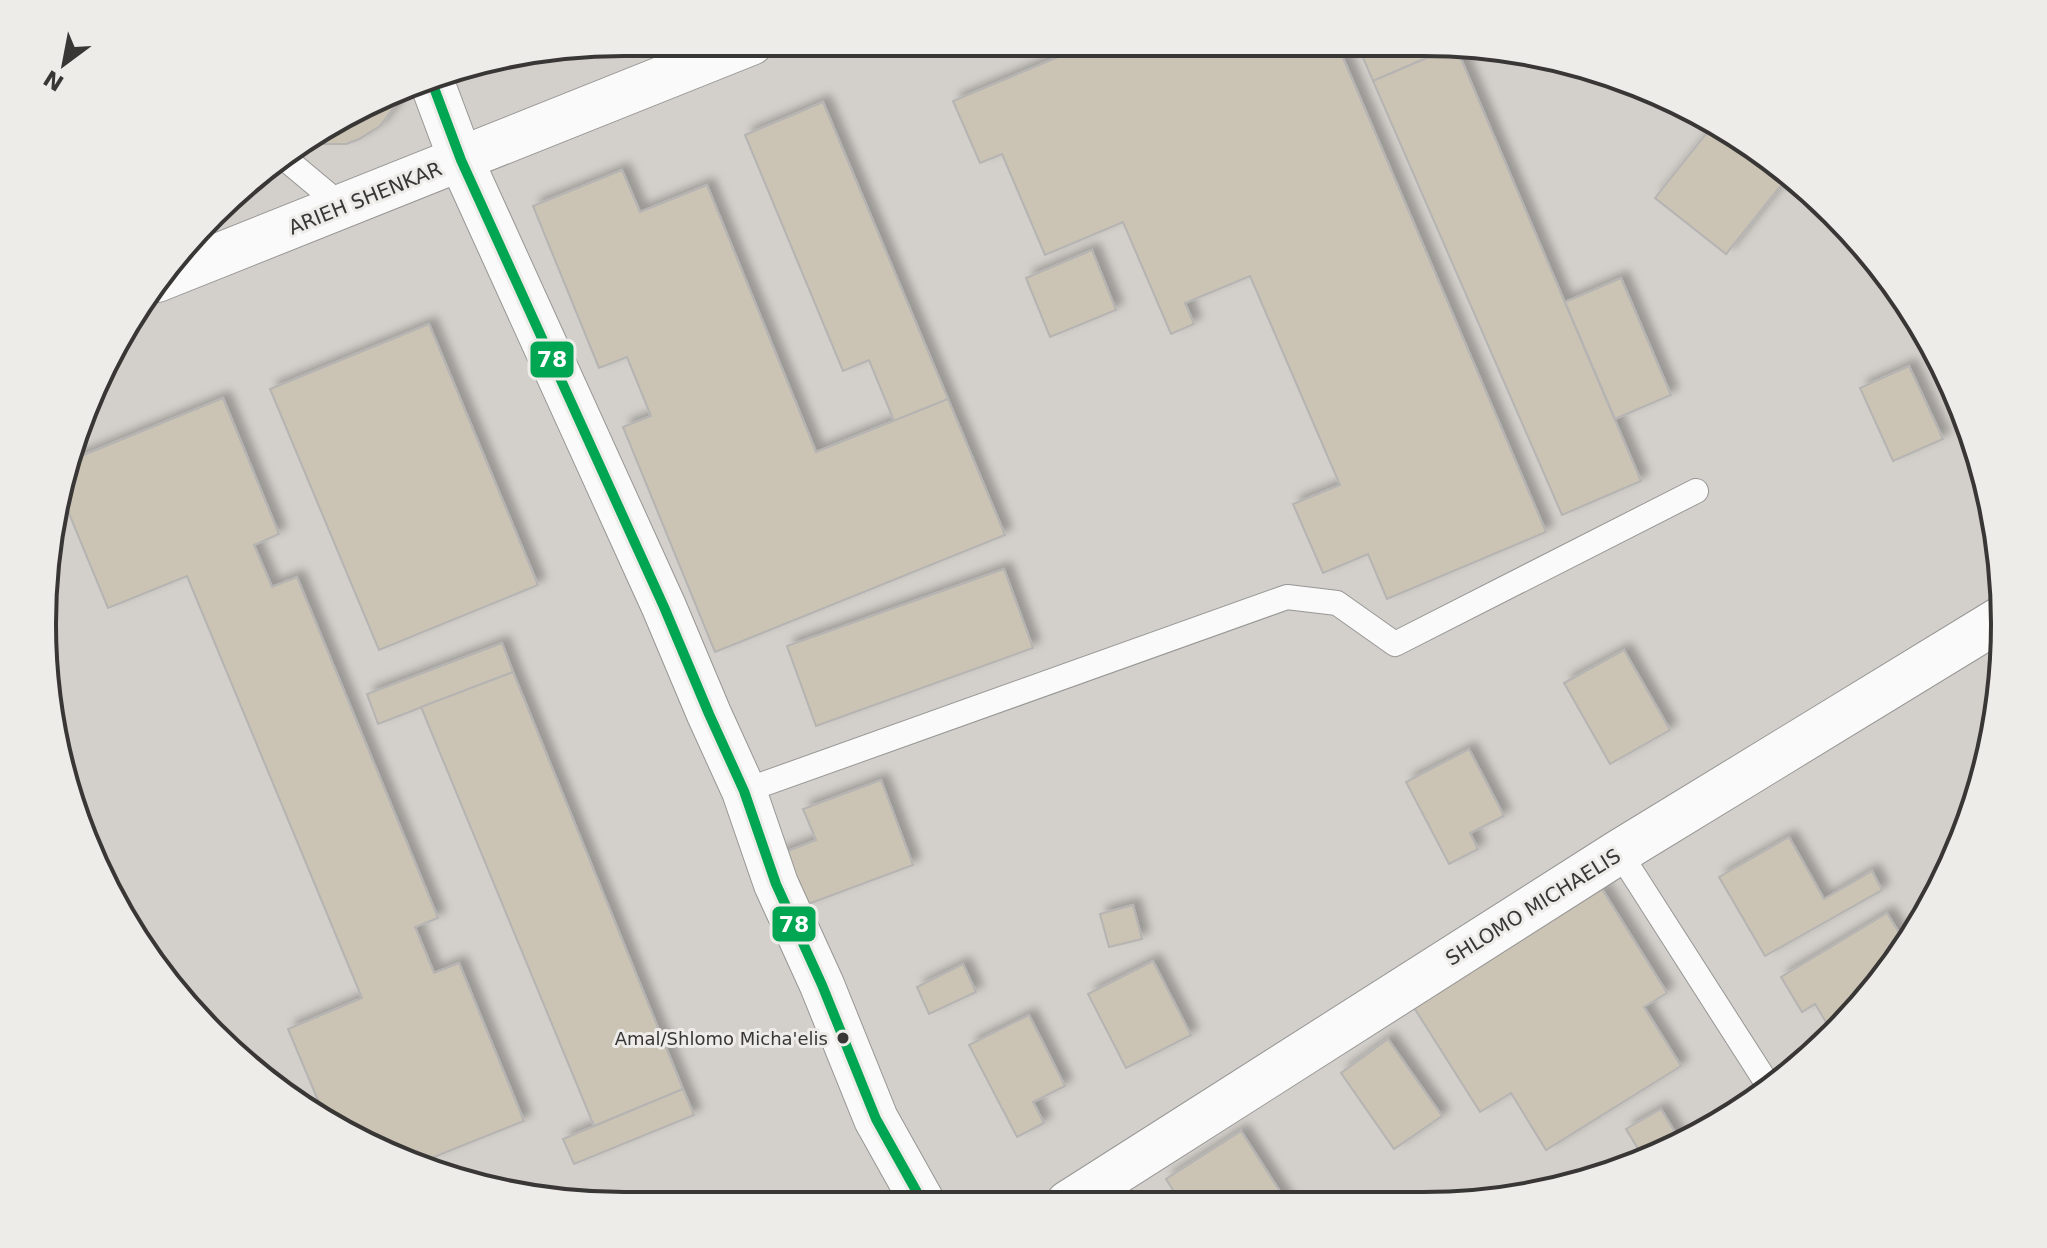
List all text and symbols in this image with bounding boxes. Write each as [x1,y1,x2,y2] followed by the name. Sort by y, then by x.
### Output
[24,24,104,104] north arrow
[39,65,68,96] text: N
[285,156,445,240] street label: ARIEH SHENKAR
[529,340,575,379] line badge: 78
[537,347,567,372] text: 78
[1441,843,1625,971] street label: SHLOMO MICHAELIS
[771,905,817,943] line badge: 78
[779,912,809,937] text: 78
[615,1028,828,1049] place label: Amal/Shlomo Micha'elis
[835,1030,851,1046] marker: Amal/Shlomo Micha'elis

